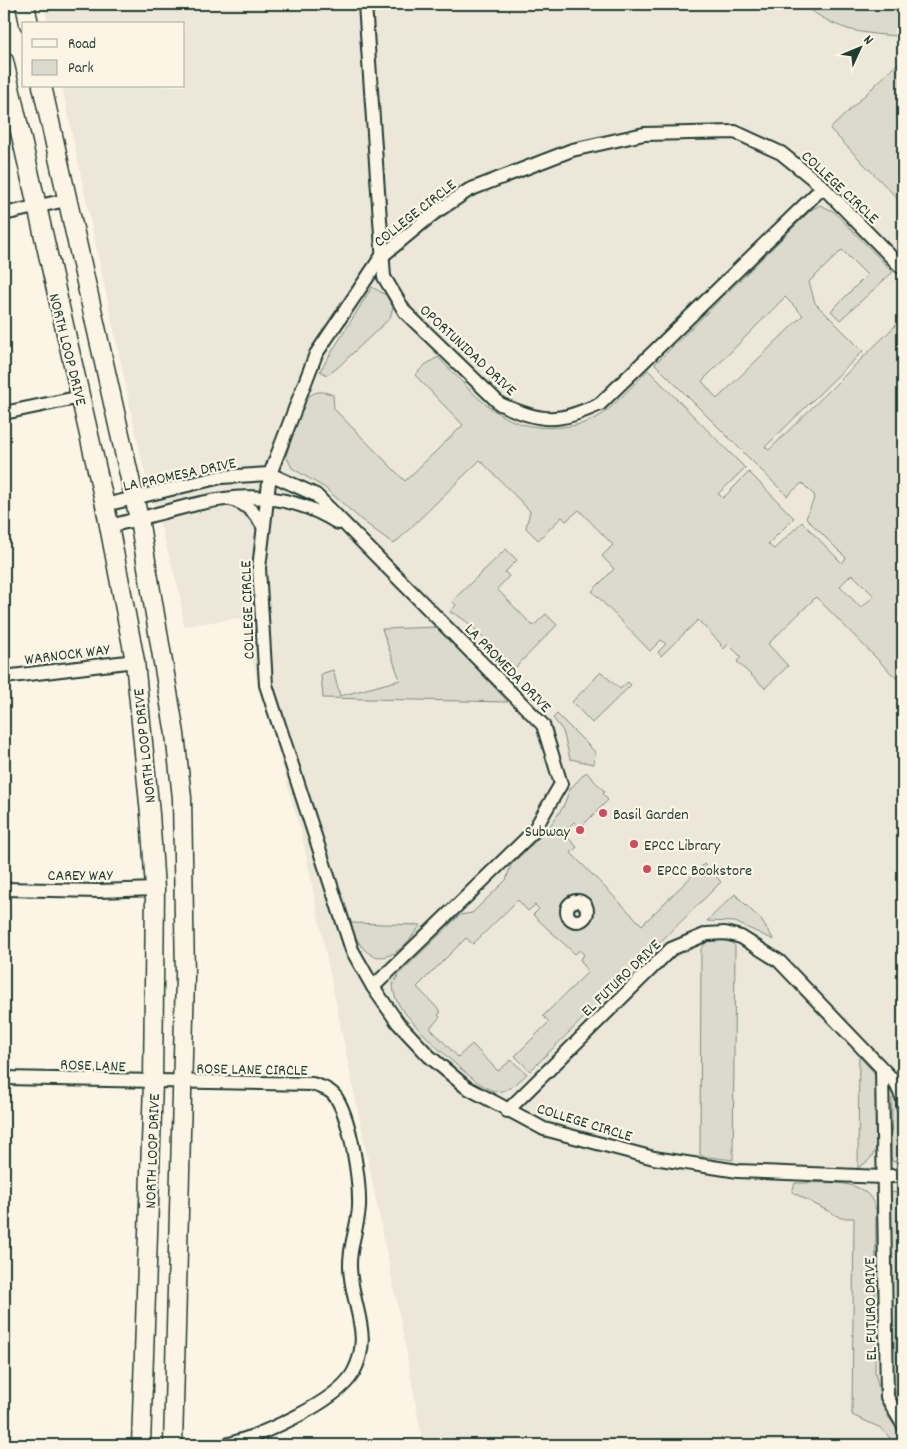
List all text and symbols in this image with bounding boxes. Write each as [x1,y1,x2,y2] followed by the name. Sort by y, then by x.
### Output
[22,22,185,88] legend
[834,22,884,72] north arrow
[858,31,878,50] text: N
[68,34,96,56] text: Road
[68,58,94,80] text: Park
[795,146,884,230] street label: COLLEGE CIRCLE
[370,174,462,253] street label: COLLEGE CIRCLE
[42,291,92,409] street label: NORTH LOOP DRIVE
[414,300,521,402] street label: OPORTUNIDAD DRIVE
[121,452,239,499] street label: LA PROMESA DRIVE
[235,559,262,660] street label: COLLEGE CIRCLE
[458,619,556,719] street label: LA PROMEDA DRIVE
[23,639,112,672] street label: WARNOCK WAY
[128,687,163,804] street label: NORTH LOOP DRIVE
[613,804,689,827] place label: Basil Garden
[597,807,609,819] marker: Basil Garden
[525,821,571,844] place label: Subway
[574,824,586,836] marker: Subway
[644,835,721,858] place label: EPCC Library
[628,838,640,850] marker: EPCC Library
[657,860,752,883] place label: EPCC Bookstore
[641,863,653,875] marker: EPCC Bookstore
[48,865,114,888] street label: CAREY WAY
[577,934,667,1023] street label: EL FUTURO DRIVE
[60,1054,127,1079] street label: ROSE LANE
[196,1058,309,1083] street label: ROSE LANE CIRCLE
[140,1093,167,1209] street label: NORTH LOOP DRIVE
[534,1098,636,1149] street label: COLLEGE CIRCLE
[859,1257,884,1361] street label: EL FUTURO DRIVE

